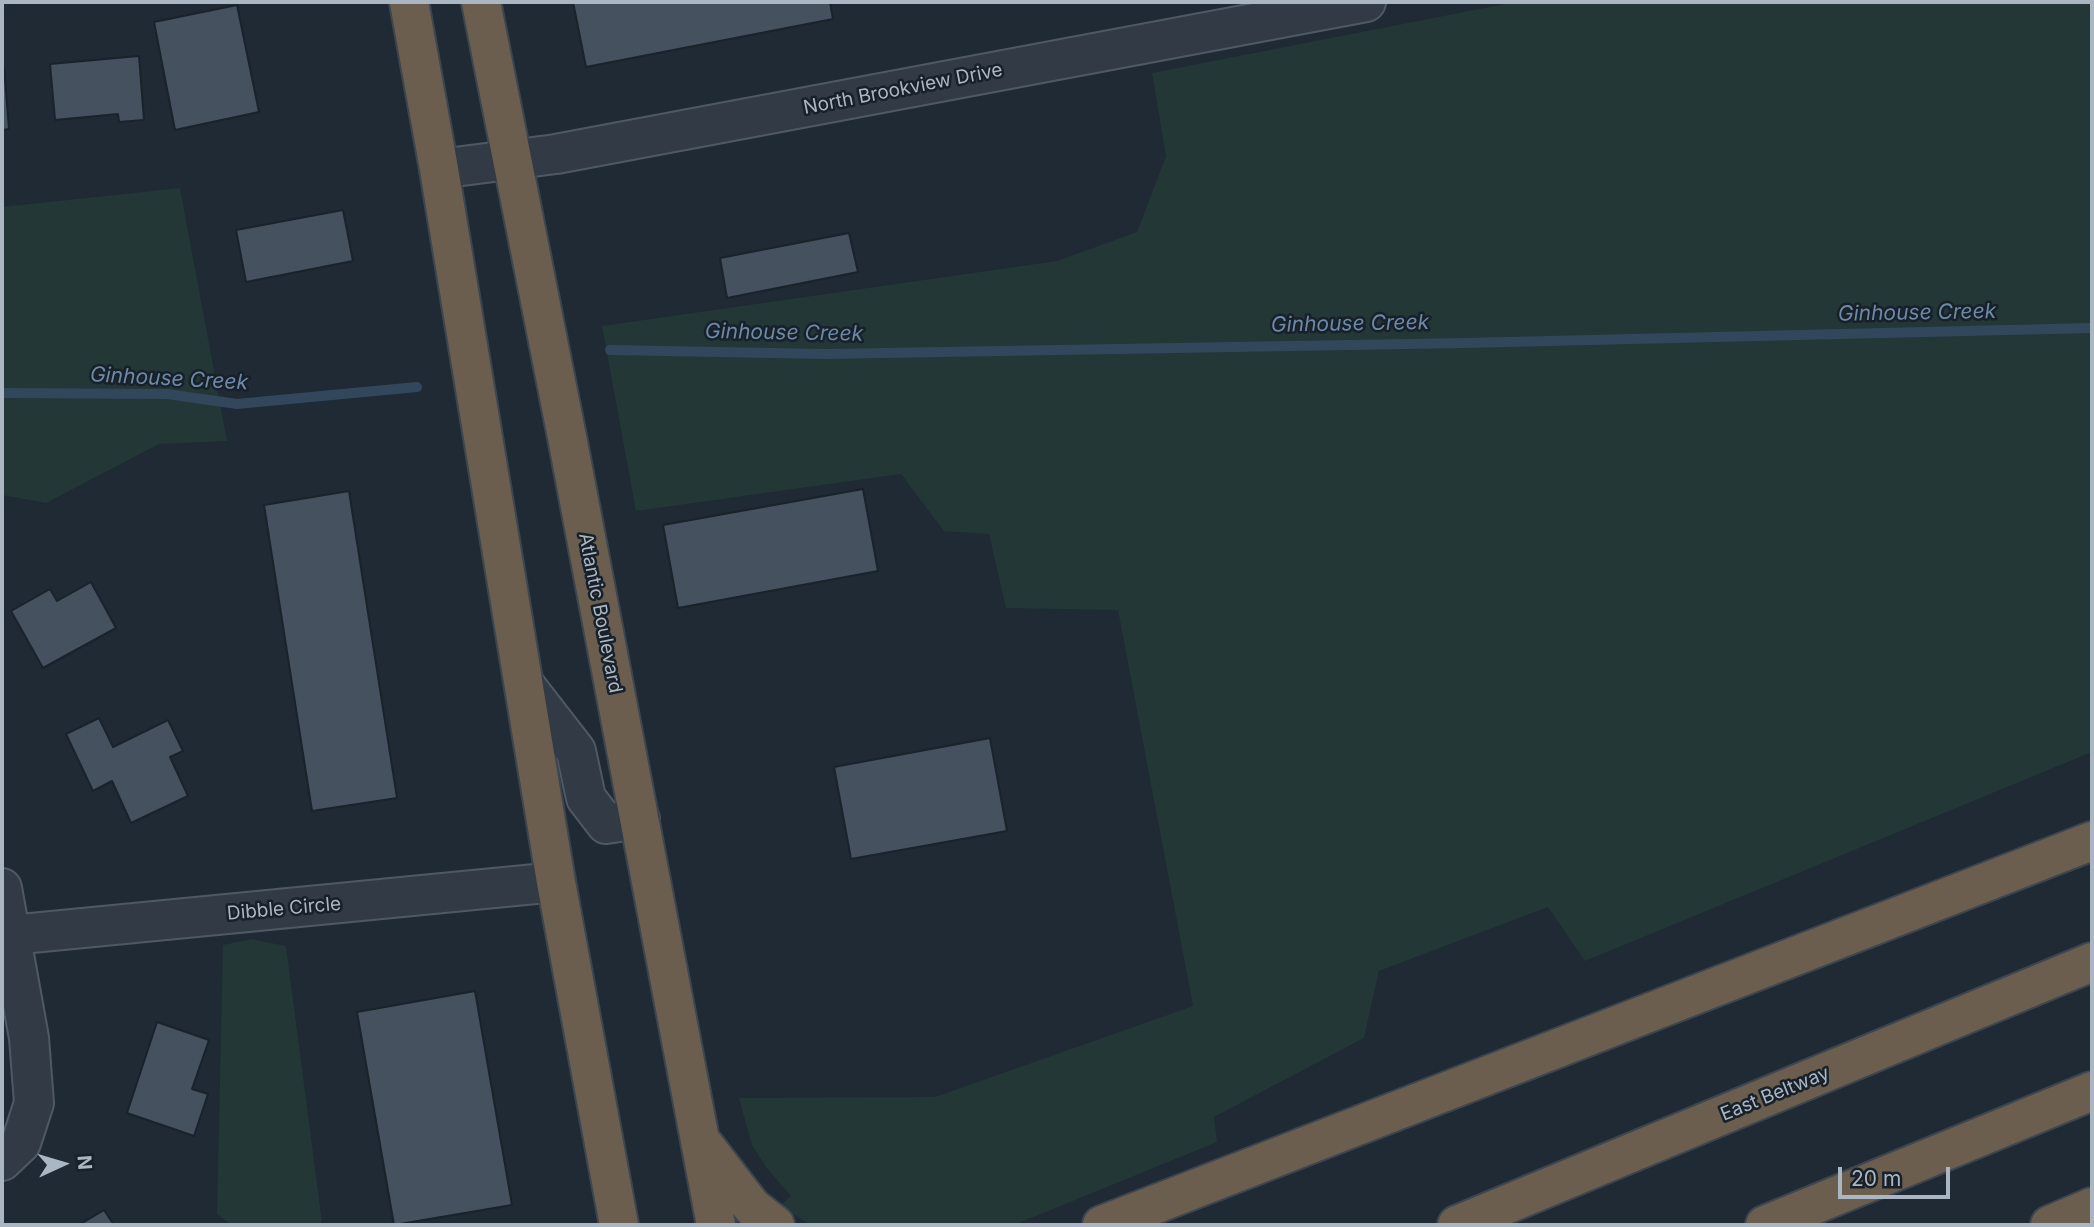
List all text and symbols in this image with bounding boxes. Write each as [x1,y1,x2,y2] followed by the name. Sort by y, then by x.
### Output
[801,58,1005,120] street label: North Brookview Drive
[1838,299,1996,327] water label: Ginhouse Creek
[1271,310,1429,338] water label: Ginhouse Creek
[705,319,863,347] water label: Ginhouse Creek
[89,362,249,396] water label: Ginhouse Creek
[573,531,627,695] street label: Atlantic Boulevard
[226,893,342,925] street label: Dibble Circle
[1717,1062,1833,1126] street label: East Beltway
[28,1129,98,1199] north arrow
[72,1154,96,1171] text: N
[1842,1154,1954,1198] scale bar
[1851,1166,1901,1191] text: 20 m

